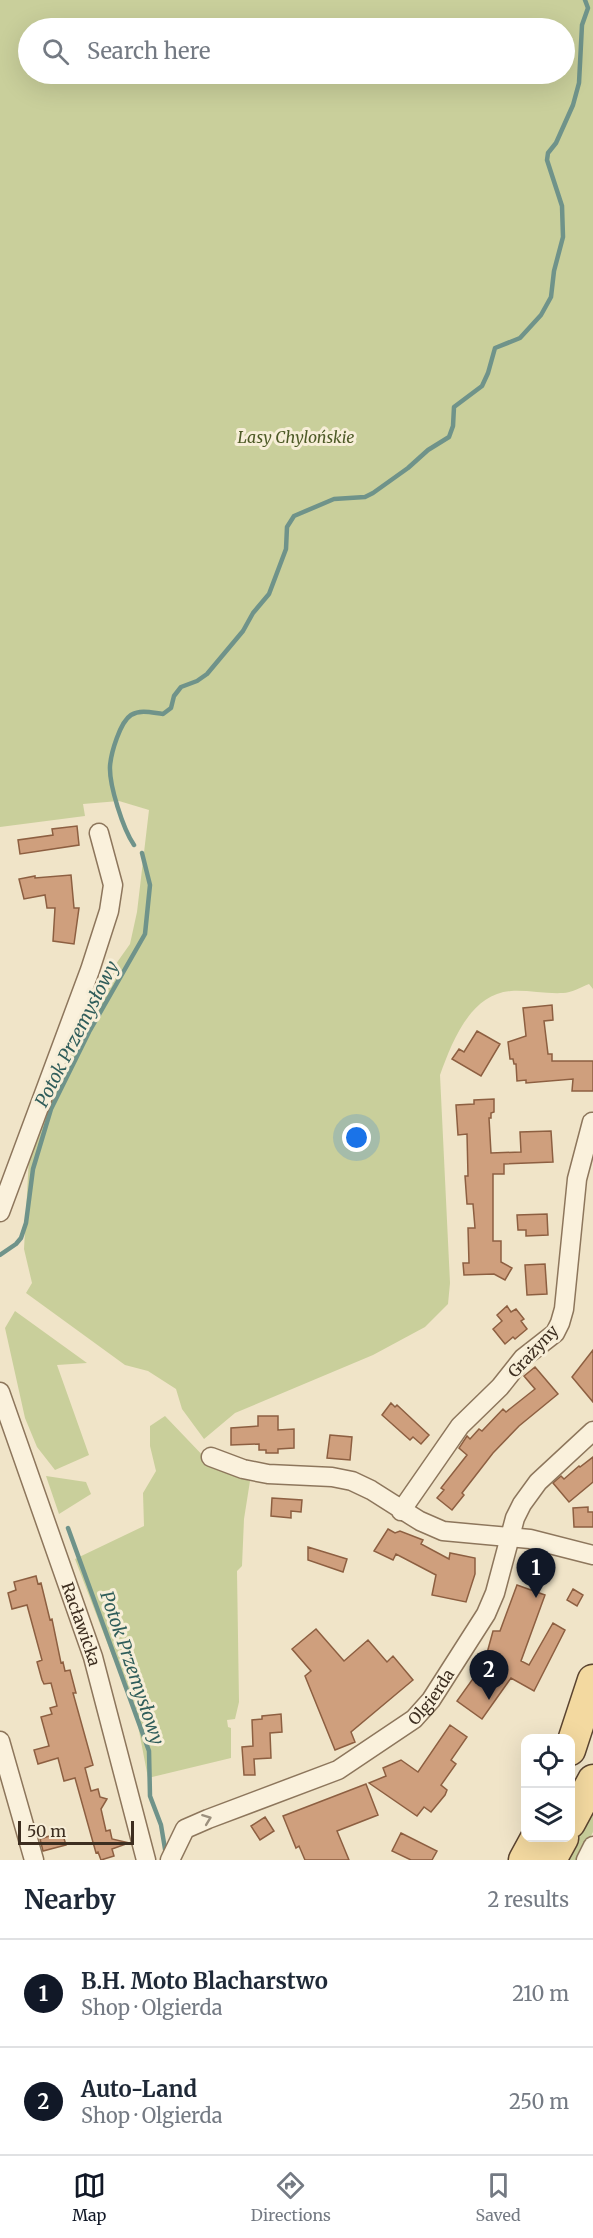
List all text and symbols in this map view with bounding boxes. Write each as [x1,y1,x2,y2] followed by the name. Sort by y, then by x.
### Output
[18,18,575,84] search box
[39,35,72,68] icon: search
[87,37,210,65] text: Search here
[238,427,354,447] park label: Lasy Chylońskie
[30,957,123,1111] water label: Potok Przemysłowy
[342,1123,371,1152] your location
[504,1320,563,1381] street label: Grażyny
[516,1548,556,1598] pin: 1
[58,1580,105,1669] street label: Racławicka
[95,1588,170,1748] water label: Potok Przemysłowy
[470,1650,508,1700] pin: 2
[404,1665,458,1729] street label: Olgierda
[521,1734,575,1842] map controls
[521,1734,575,1788] button: locate
[521,1788,575,1842] button: layers
[201,1814,212,1826] one-way arrow
[18,1818,134,1846] scale bar
[27,1821,66,1841] text: 50 m
[24,1883,116,1916] text: Nearby
[487,1887,569,1912] text: 2 results
[81,1967,328,1995] text: B.H. Moto Blacharstwo
[39,1981,48,2006] text: 1
[512,1981,569,2006] text: 210 m
[81,1995,222,2020] text: Shop · Olgierda
[81,2075,197,2103] text: Auto-Land
[38,2089,49,2114] text: 2
[509,2089,569,2114] text: 250 m
[81,2103,222,2128] text: Shop · Olgierda
[72,2169,106,2225] tab: Map
[251,2169,331,2225] tab: Directions
[475,2169,521,2225] tab: Saved

